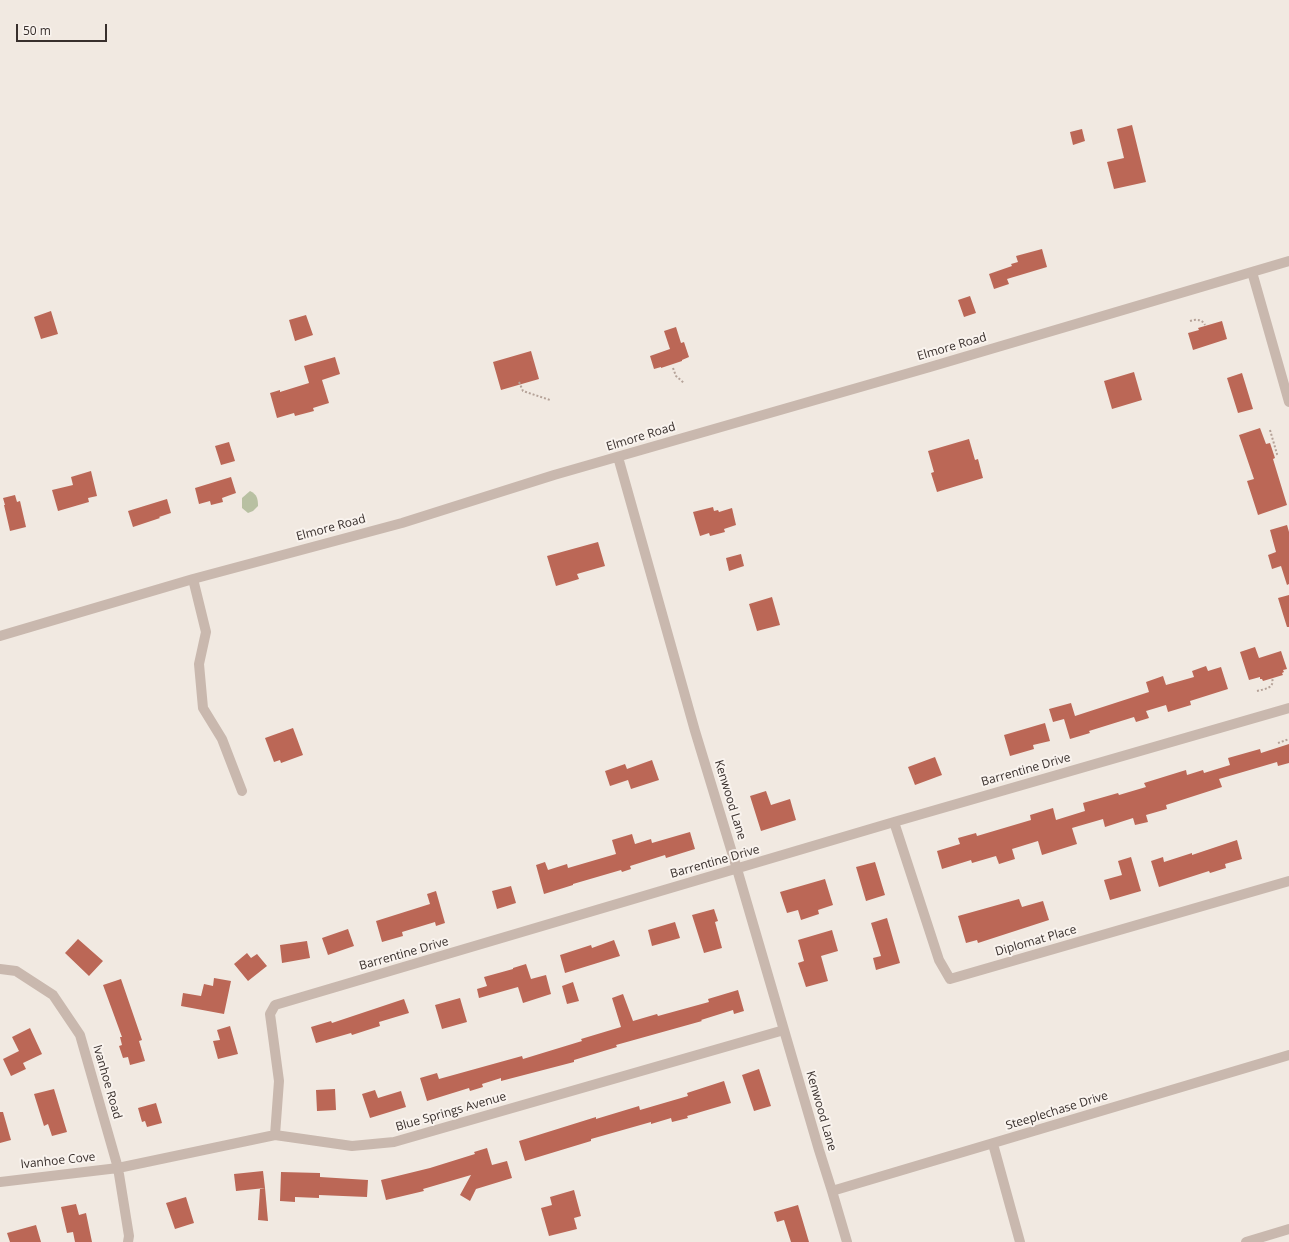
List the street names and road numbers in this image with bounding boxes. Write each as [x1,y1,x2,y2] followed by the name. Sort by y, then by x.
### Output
[916,330,988,364] street label: Elmore Road
[605,420,677,454] street label: Elmore Road
[295,512,367,544] street label: Elmore Road
[980,750,1072,790] street label: Barrentine Drive
[711,758,749,842] street label: Kenwood Lane
[669,842,761,882] street label: Barrentine Drive
[994,923,1078,959] street label: Diplomat Place
[358,934,450,974] street label: Barrentine Drive
[90,1043,124,1121] street label: Ivanhoe Road
[803,1069,839,1153] street label: Kenwood Lane
[394,1089,508,1135] street label: Blue Springs Avenue
[1004,1089,1110,1133] street label: Steeplechase Drive
[20,1150,96,1172] street label: Ivanhoe Cove

